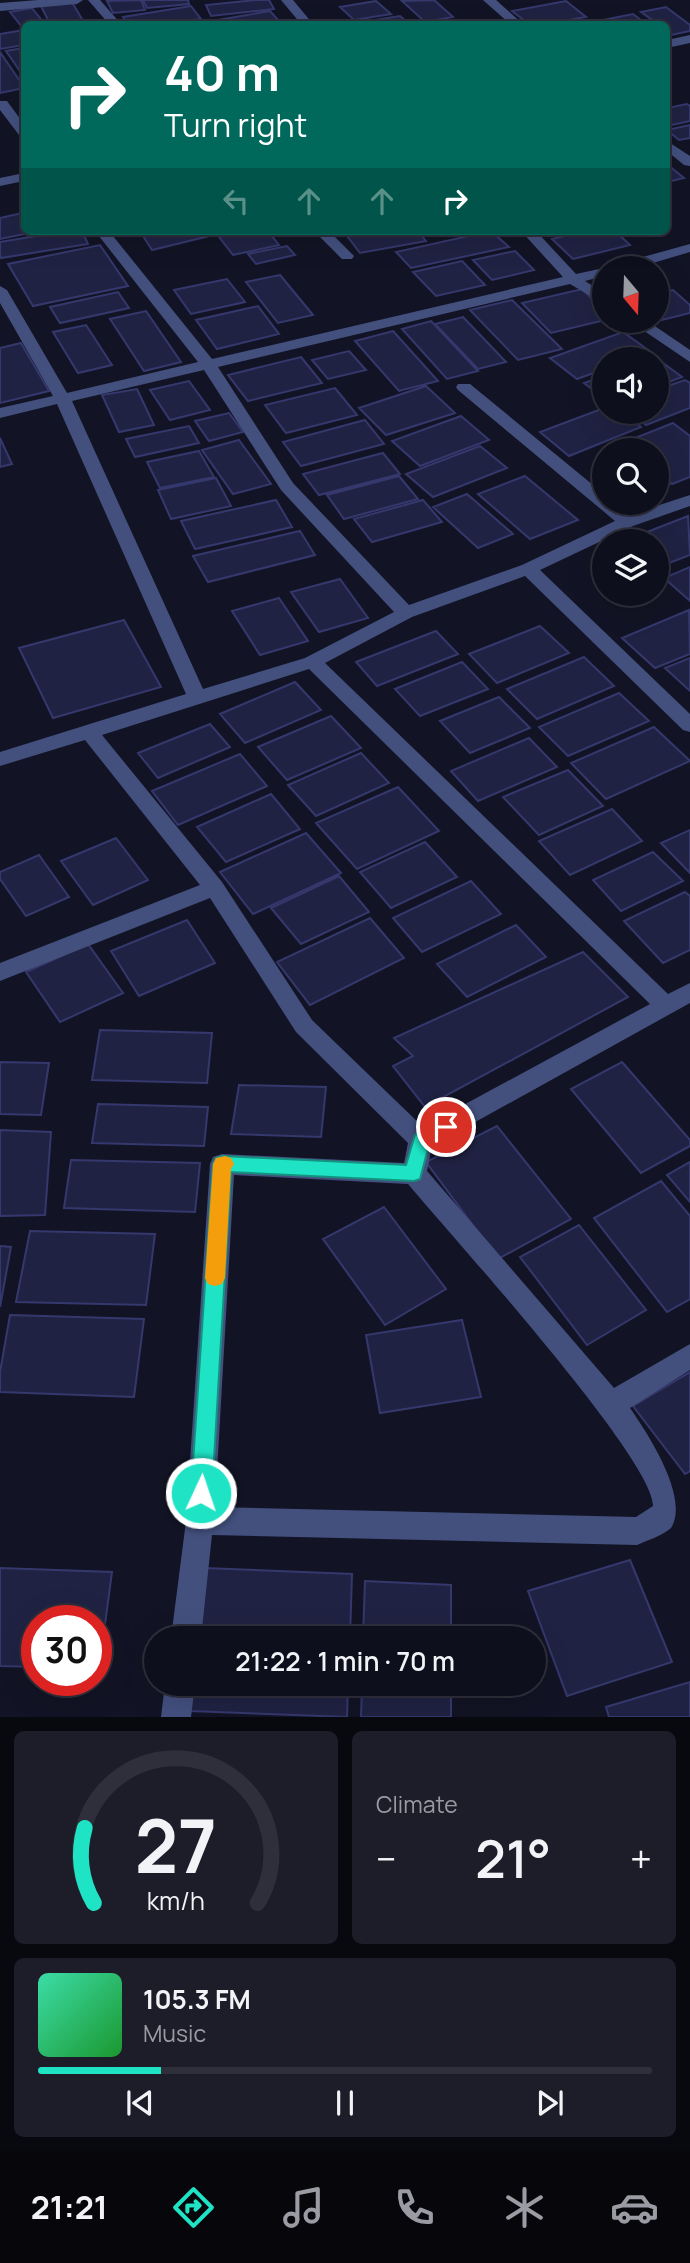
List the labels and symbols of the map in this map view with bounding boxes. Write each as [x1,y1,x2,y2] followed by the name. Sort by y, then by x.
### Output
[592,256,668,332] north arrow
[416,1097,476,1157] pin
[164,1456,238,1530] position arrow
[21,1605,112,1696] speed limit sign: 30

